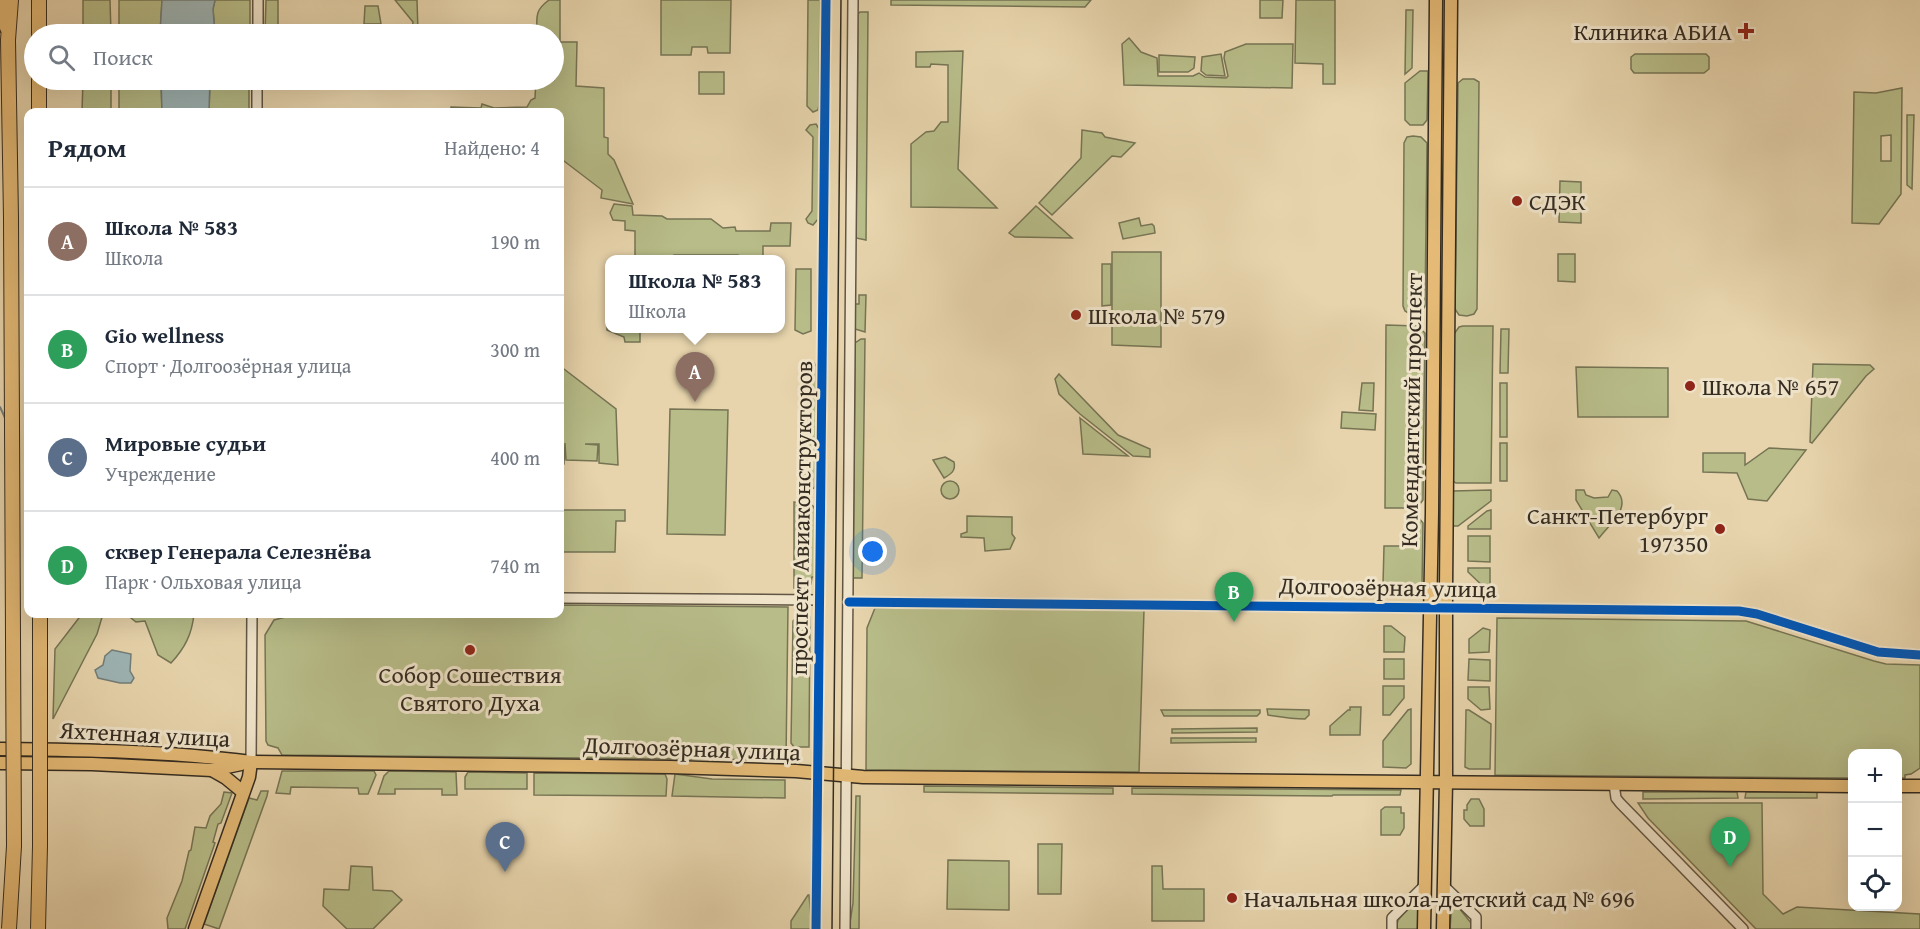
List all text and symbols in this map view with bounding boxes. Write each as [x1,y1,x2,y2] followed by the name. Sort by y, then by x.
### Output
[1573,14,1732,49] place label: Клиника АБИА
[1737,22,1755,40] marker: Клиника АБИА
[24,24,564,90] search box
[45,41,78,74] icon: search
[93,41,153,73] text: Поиск
[48,128,126,167] text: Рядом
[444,133,540,162] text: Найдено: 4
[1529,184,1586,219] place label: СДЭК
[1510,194,1524,208] marker: СДЭК
[105,211,238,243] text: Школа № 583
[61,227,74,256] text: A
[490,227,540,256] text: 190 m
[105,243,163,272] text: Школа
[605,255,785,333] popup
[628,264,762,296] text: Школа № 583
[1391,272,1431,548] street label: Комендантский проспект
[628,296,686,325] text: Школа
[1088,298,1225,333] place label: Школа № 579
[1069,308,1083,322] marker: Школа № 579
[105,319,224,351] text: Gio wellness
[61,335,74,364] text: B
[490,335,540,364] text: 300 m
[105,351,351,380] text: Спорт · Долгоозёрная улица
[676,352,714,402] pin: A
[781,360,821,676] street label: проспект Авиаконструкторов
[1702,369,1839,404] place label: Школа № 657
[1683,379,1697,393] marker: Школа № 657
[105,427,266,459] text: Мировые судьи
[62,443,73,472] text: C
[490,443,540,472] text: 400 m
[105,459,216,488] text: Учреждение
[1527,498,1708,561] place label: Санкт-Петербург 197350
[1713,522,1727,536] marker: Санкт-Петербург 197350
[105,535,371,567] text: сквер Генерала Селезнёва
[858,537,887,566] your location
[61,551,74,580] text: D
[490,551,540,580] text: 740 m
[105,567,302,596] text: Парк · Ольховая улица
[1278,568,1498,606] street label: Долгоозёрная улица
[1214,572,1254,622] pin: B
[463,643,477,657] marker: Собор Сошествия Святого Духа
[378,657,562,720] place label: Собор Сошествия Святого Духа
[58,712,232,756] street label: Яхтенная улица
[582,727,802,769] street label: Долгоозёрная улица
[1848,749,1902,911] map controls
[1848,749,1902,803] button: +
[1848,803,1902,857] button: −
[1710,818,1750,867] pin: D
[486,822,524,872] pin: C
[1848,857,1902,911] button: locate
[1244,881,1635,916] place label: Начальная школа-детский сад № 696
[1225,891,1239,905] marker: Начальная школа-детский сад № 696

